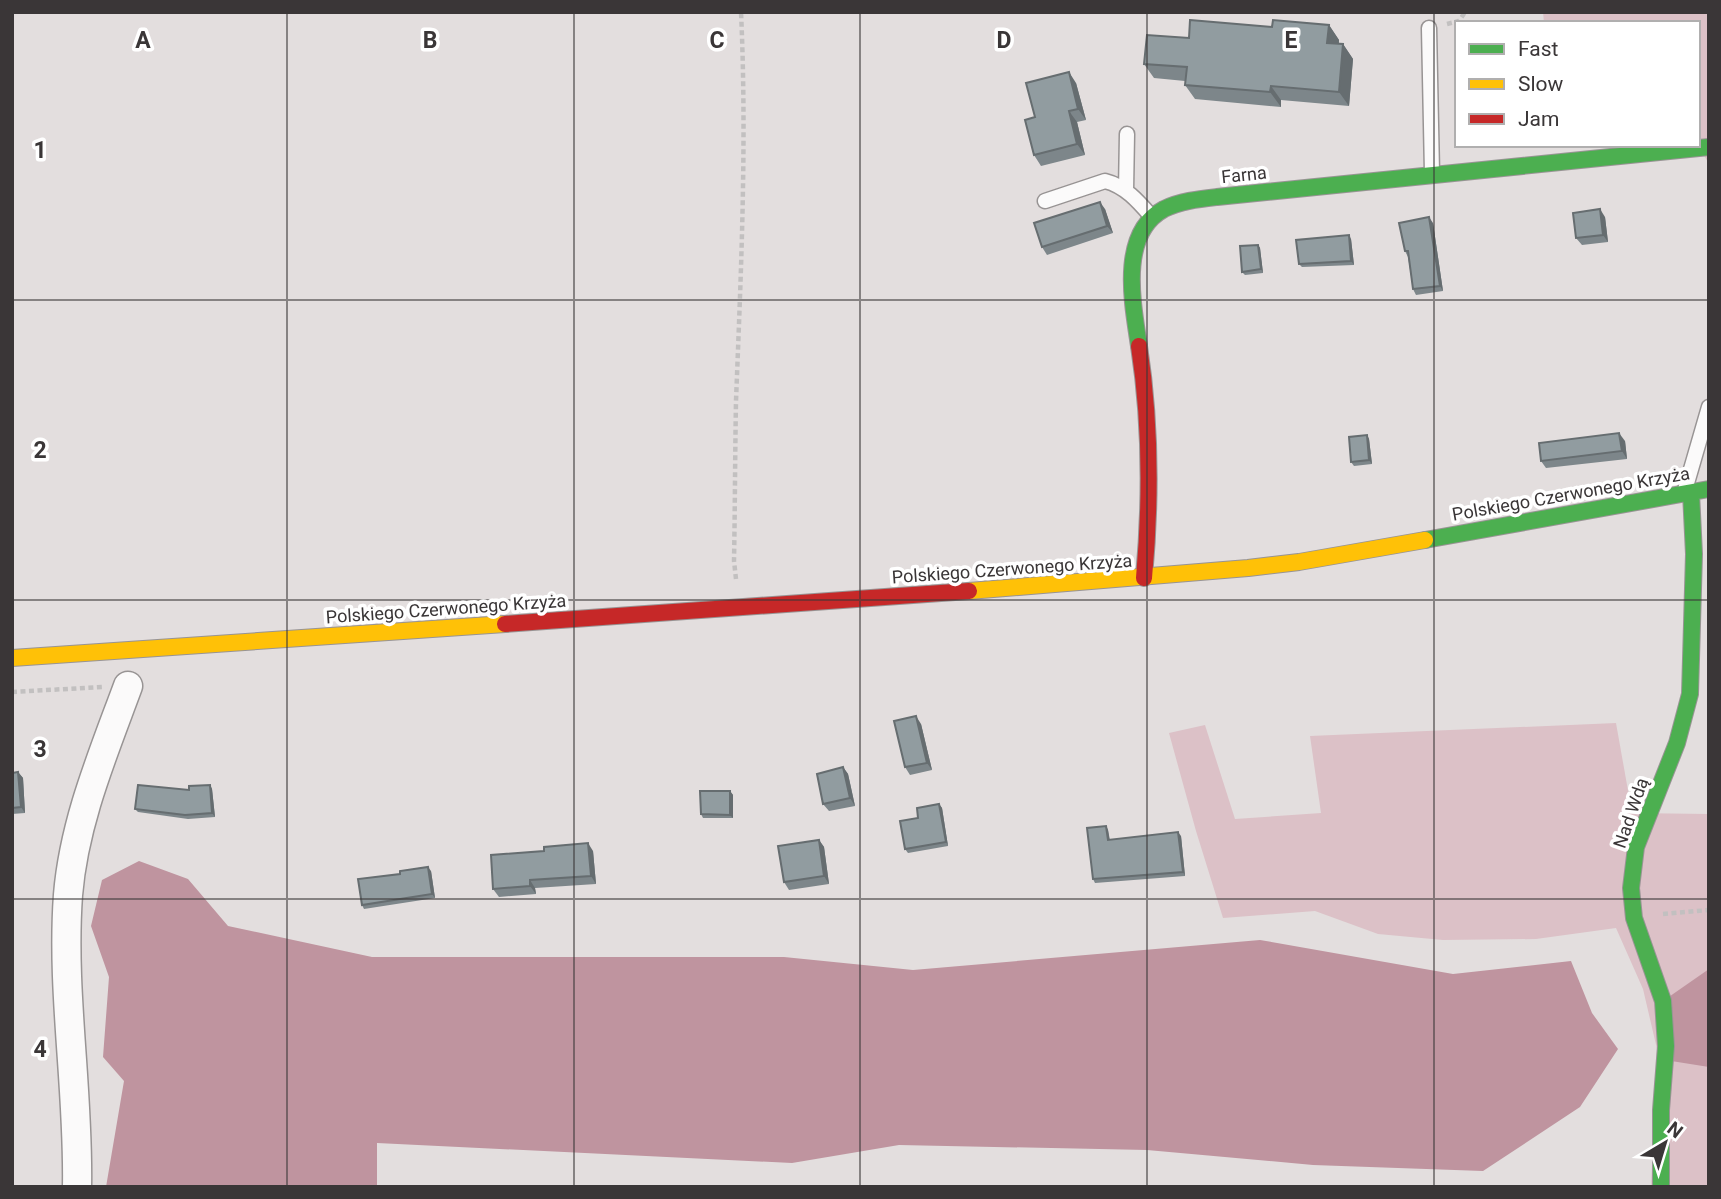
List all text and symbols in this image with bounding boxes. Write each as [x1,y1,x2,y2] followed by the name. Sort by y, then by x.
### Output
[1455,21,1700,147] legend
[135,27,151,54] text: A
[423,27,437,54] text: B
[709,27,725,54] text: C
[997,27,1011,54] text: D
[1285,27,1298,54] text: E
[1518,37,1559,61] text: Fast
[1518,72,1564,96] text: Slow
[1518,107,1559,131] text: Jam
[33,137,47,164] text: 1
[1220,162,1268,187] street label: Farna
[33,437,47,464] text: 2
[1450,462,1691,525] street label: Polskiego Czerwonego Krzyża
[891,550,1133,587] street label: Polskiego Czerwonego Krzyża
[325,590,567,627] street label: Polskiego Czerwonego Krzyża
[33,736,47,763] text: 3
[1609,775,1652,851] street label: Nad Wdą
[33,1036,47,1063] text: 4
[1630,1108,1700,1178] north arrow
[1663,1117,1688,1143] text: N

